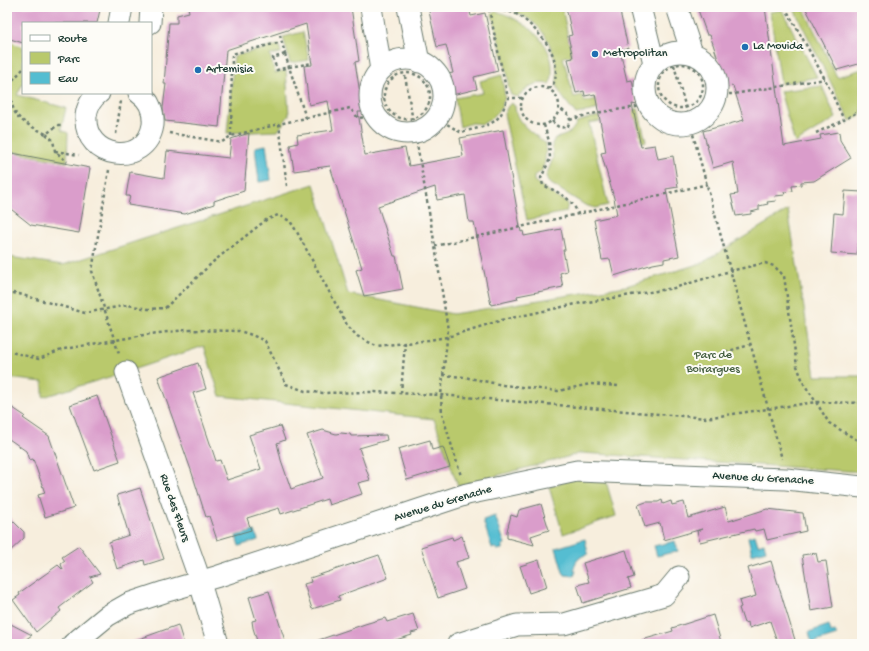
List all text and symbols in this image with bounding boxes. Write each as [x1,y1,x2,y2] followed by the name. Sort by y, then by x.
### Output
[22,22,152,94] legend
[58,33,88,47] text: Route
[753,40,803,54] place label: La Movida
[740,42,750,52] marker: La Movida
[603,47,668,61] place label: Metropolitan
[590,49,600,59] marker: Metropolitan
[57,53,81,67] text: Parc
[206,63,254,77] place label: Artemisia
[193,65,203,75] marker: Artemisia
[58,73,78,87] text: Eau
[685,349,740,377] park label: Parc de Boirargues
[712,469,815,489] street label: Avenue du Grenache
[156,472,192,544] street label: Rue des Fleurs
[392,482,494,526] street label: Avenue du Grenache

